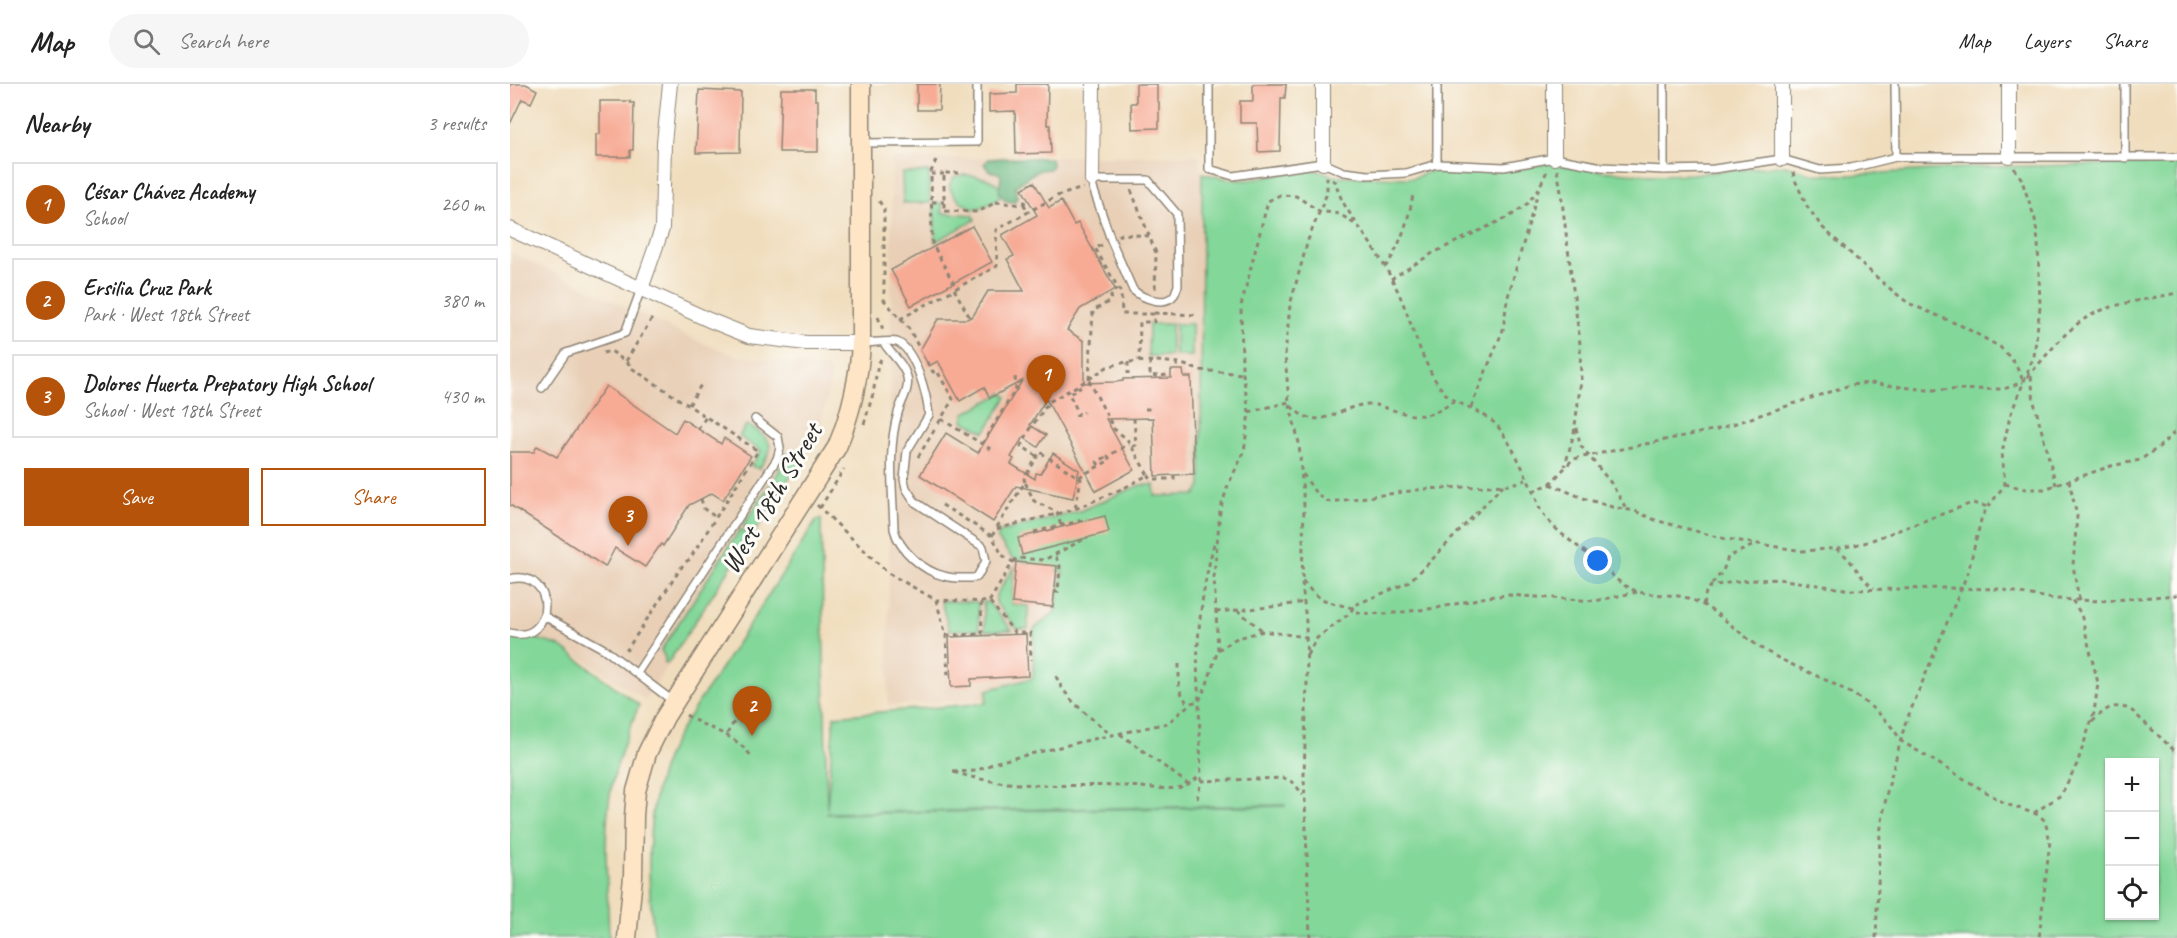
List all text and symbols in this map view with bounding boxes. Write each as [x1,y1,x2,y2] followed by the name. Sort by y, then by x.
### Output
[109,14,529,68] search box
[30,24,73,59] text: Map
[130,25,163,58] icon: search
[178,27,268,55] text: Search here
[1958,28,1991,54] text: Map
[2024,28,2070,54] text: Layers
[2103,28,2147,54] text: Share
[24,107,89,140] text: Nearby
[427,111,486,136] text: 3 results
[83,178,254,206] text: César Chávez Academy
[41,192,50,217] text: 1
[441,192,484,217] text: 260 m
[83,206,126,231] text: School
[83,274,211,302] text: Ersilia Cruz Park
[41,288,50,313] text: 2
[441,288,484,313] text: 380 m
[83,302,249,327] text: Park · West 18th Street
[1026,356,1066,405] pin: 1
[83,370,371,398] text: Dolores Huerta Prepatory High School
[41,384,50,409] text: 3
[441,384,484,409] text: 430 m
[83,398,261,423] text: School · West 18th Street
[712,414,831,580] street label: West 18th Street
[24,468,249,526] button: Save
[261,468,486,526] button: Share
[608,496,648,546] pin: 3
[1583,546,1612,575] your location
[732,686,772,736] pin: 2
[2105,758,2159,920] map controls
[2105,758,2159,812] button: +
[2105,812,2159,866] button: −
[2105,866,2159,920] button: locate

